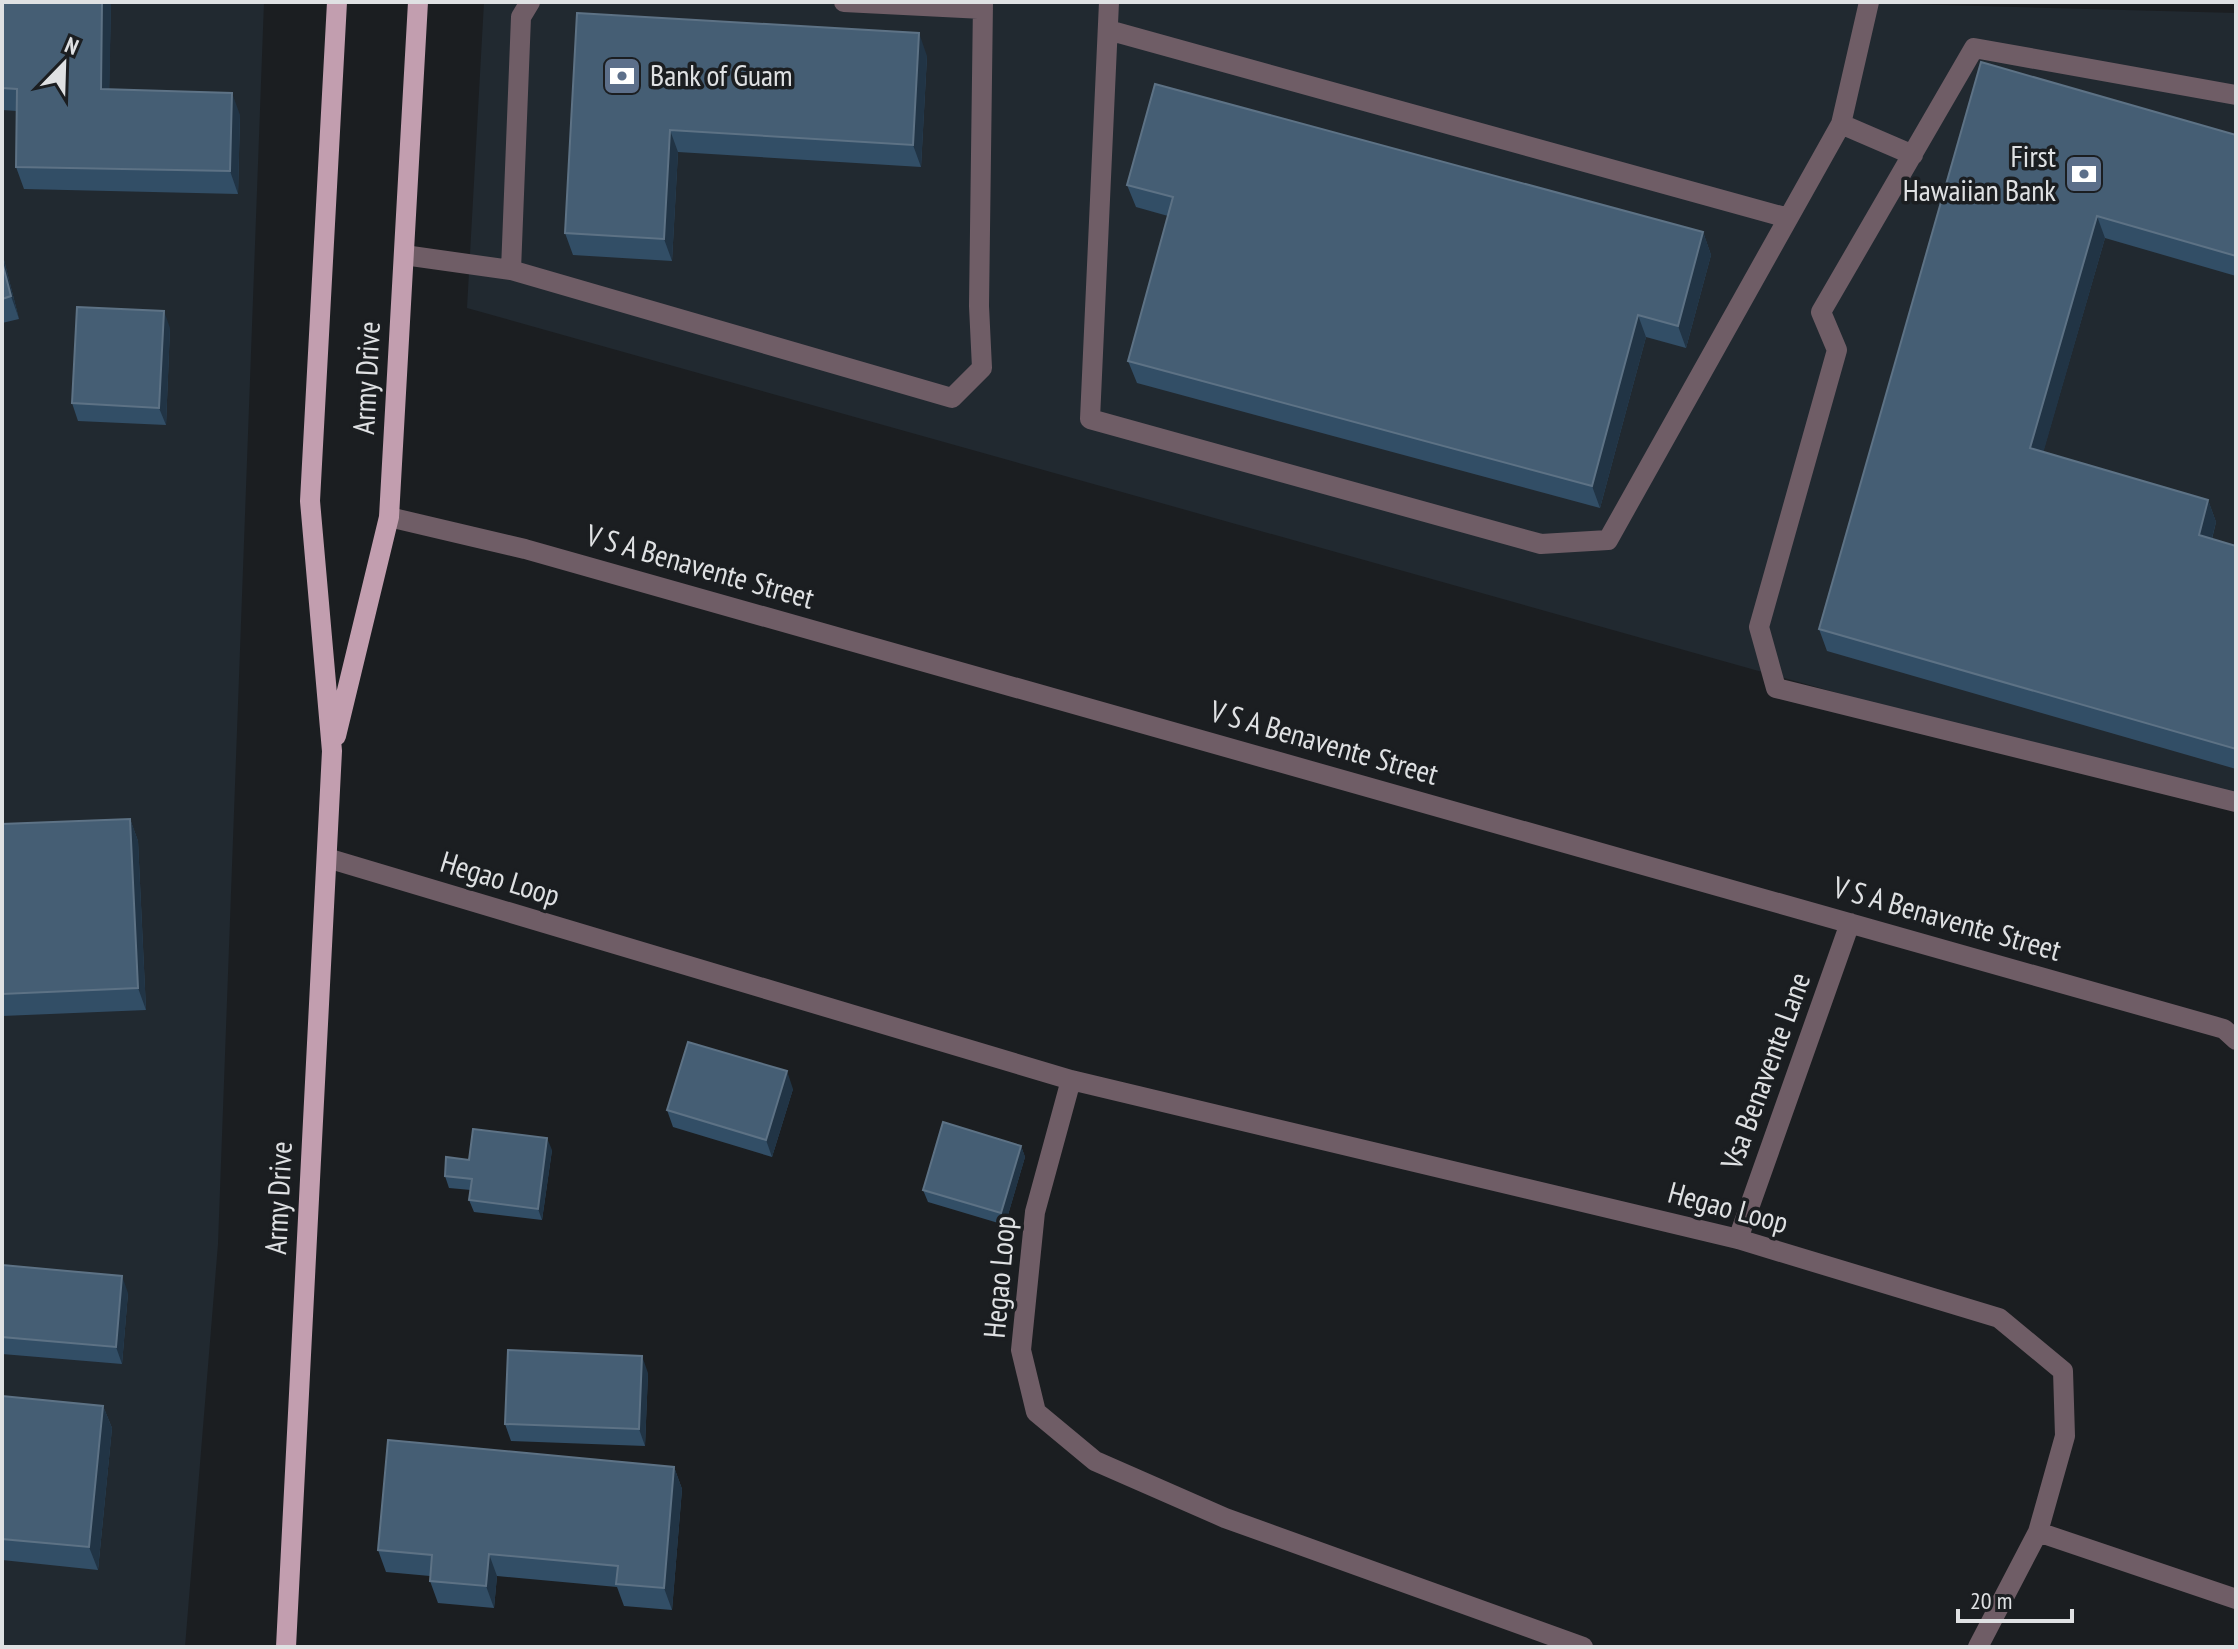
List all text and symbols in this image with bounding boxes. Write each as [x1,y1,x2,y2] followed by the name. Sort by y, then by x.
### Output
[24,24,104,104] north arrow
[61,30,83,61] text: N
[601,55,643,97] bank icon: Bank of Guam
[650,55,793,94] place label: Bank of Guam
[1903,136,2057,209] place label: First Hawaiian Bank
[2063,153,2105,195] bank icon: First Hawaiian Bank
[343,320,388,435] street label: Army Drive
[581,514,820,617] street label: V S A Benavente Street
[1205,690,1444,793] street label: V S A Benavente Street
[436,841,565,914] street label: Hegao Loop
[1828,866,2067,969] street label: V S A Benavente Street
[1711,967,1818,1175] street label: Vsa Benavente Lane
[255,1140,300,1255] street label: Army Drive
[1664,1172,1793,1241] street label: Hegao Loop
[974,1214,1023,1340] street label: Hegao Loop
[1958,1573,2072,1623] scale bar
[1970,1585,2012,1616] text: 20 m

